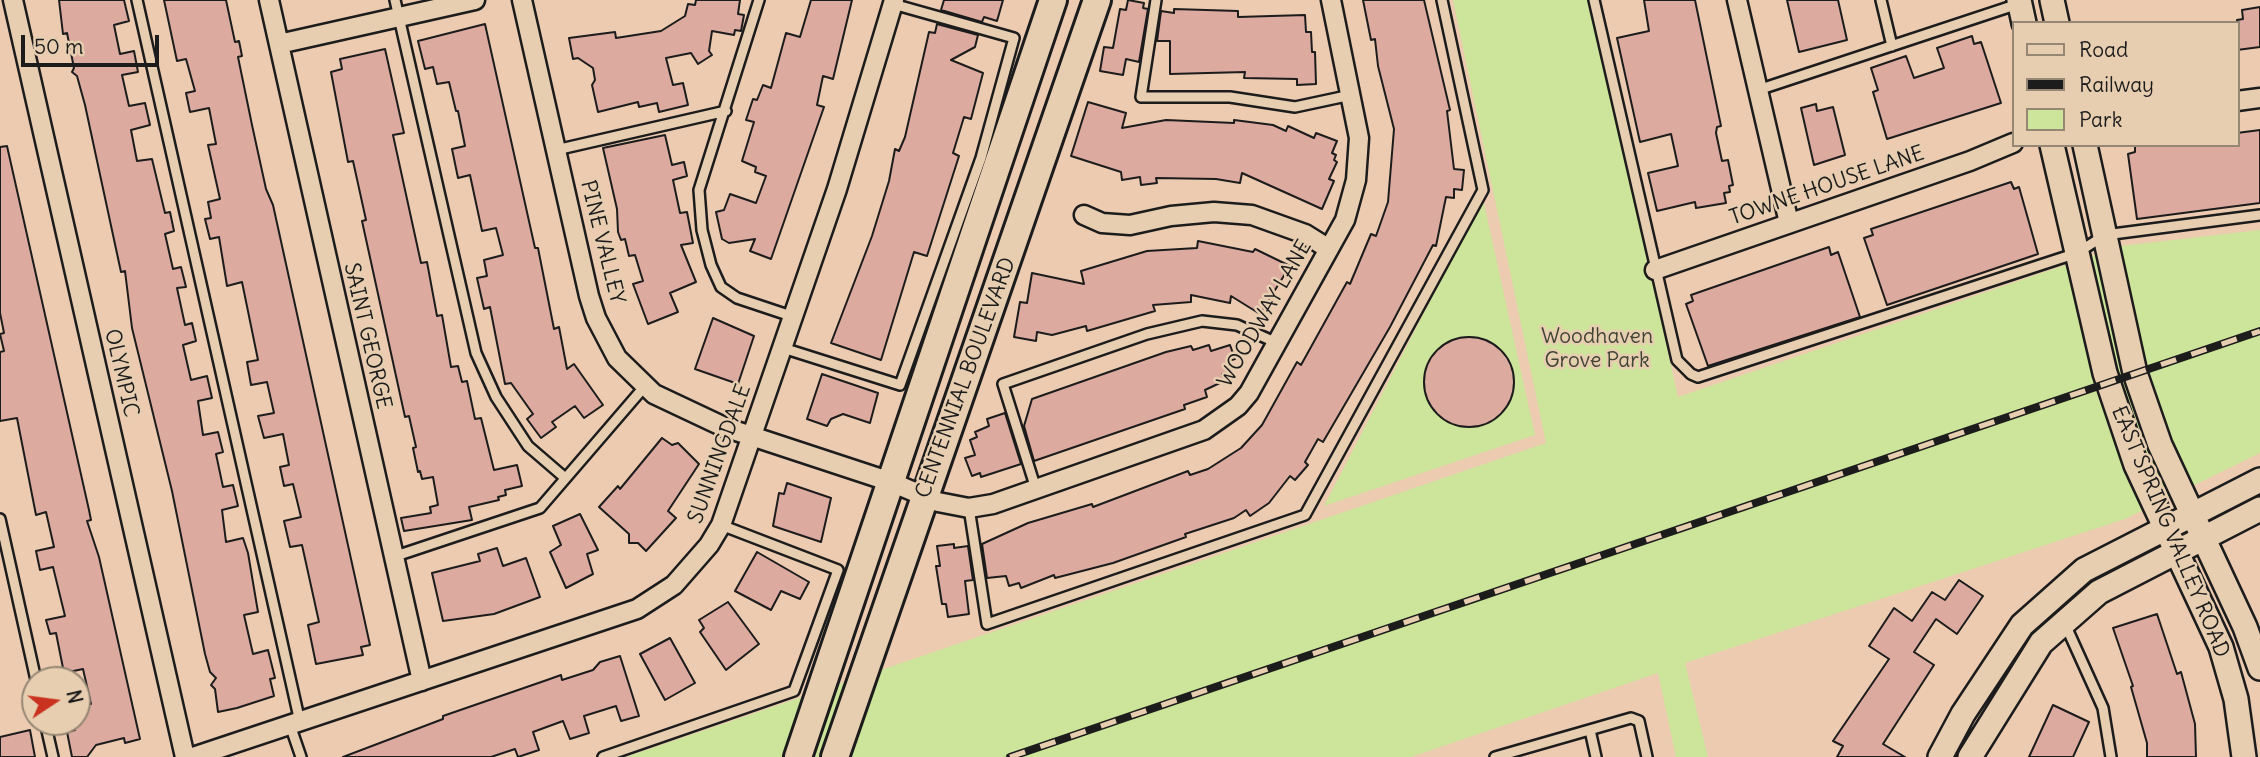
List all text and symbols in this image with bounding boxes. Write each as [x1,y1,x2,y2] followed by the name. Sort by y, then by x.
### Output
[24,21,163,65] scale bar
[2011,21,2239,147] legend
[34,33,83,60] text: 50 m
[2079,36,2128,63] text: Road
[2079,71,2154,98] text: Railway
[2079,106,2122,133] text: Park
[1726,141,1928,231] street label: TOWNE HOUSE LANE
[574,178,630,306] street label: PINE VALLEY
[1213,236,1317,392] street label: WOODWAY LANE
[911,254,1021,502] street label: CENTENNIAL BOULEVARD
[338,261,396,411] street label: SAINT GEORGE
[1541,324,1653,374] park label: Woodhaven Grove Park
[99,326,143,420] street label: OLYMPIC
[683,381,757,527] street label: SUNNINGDALE
[2106,402,2234,662] street label: EAST SPRING VALLEY ROAD
[21,666,91,736] north arrow
[61,688,88,706] text: N

